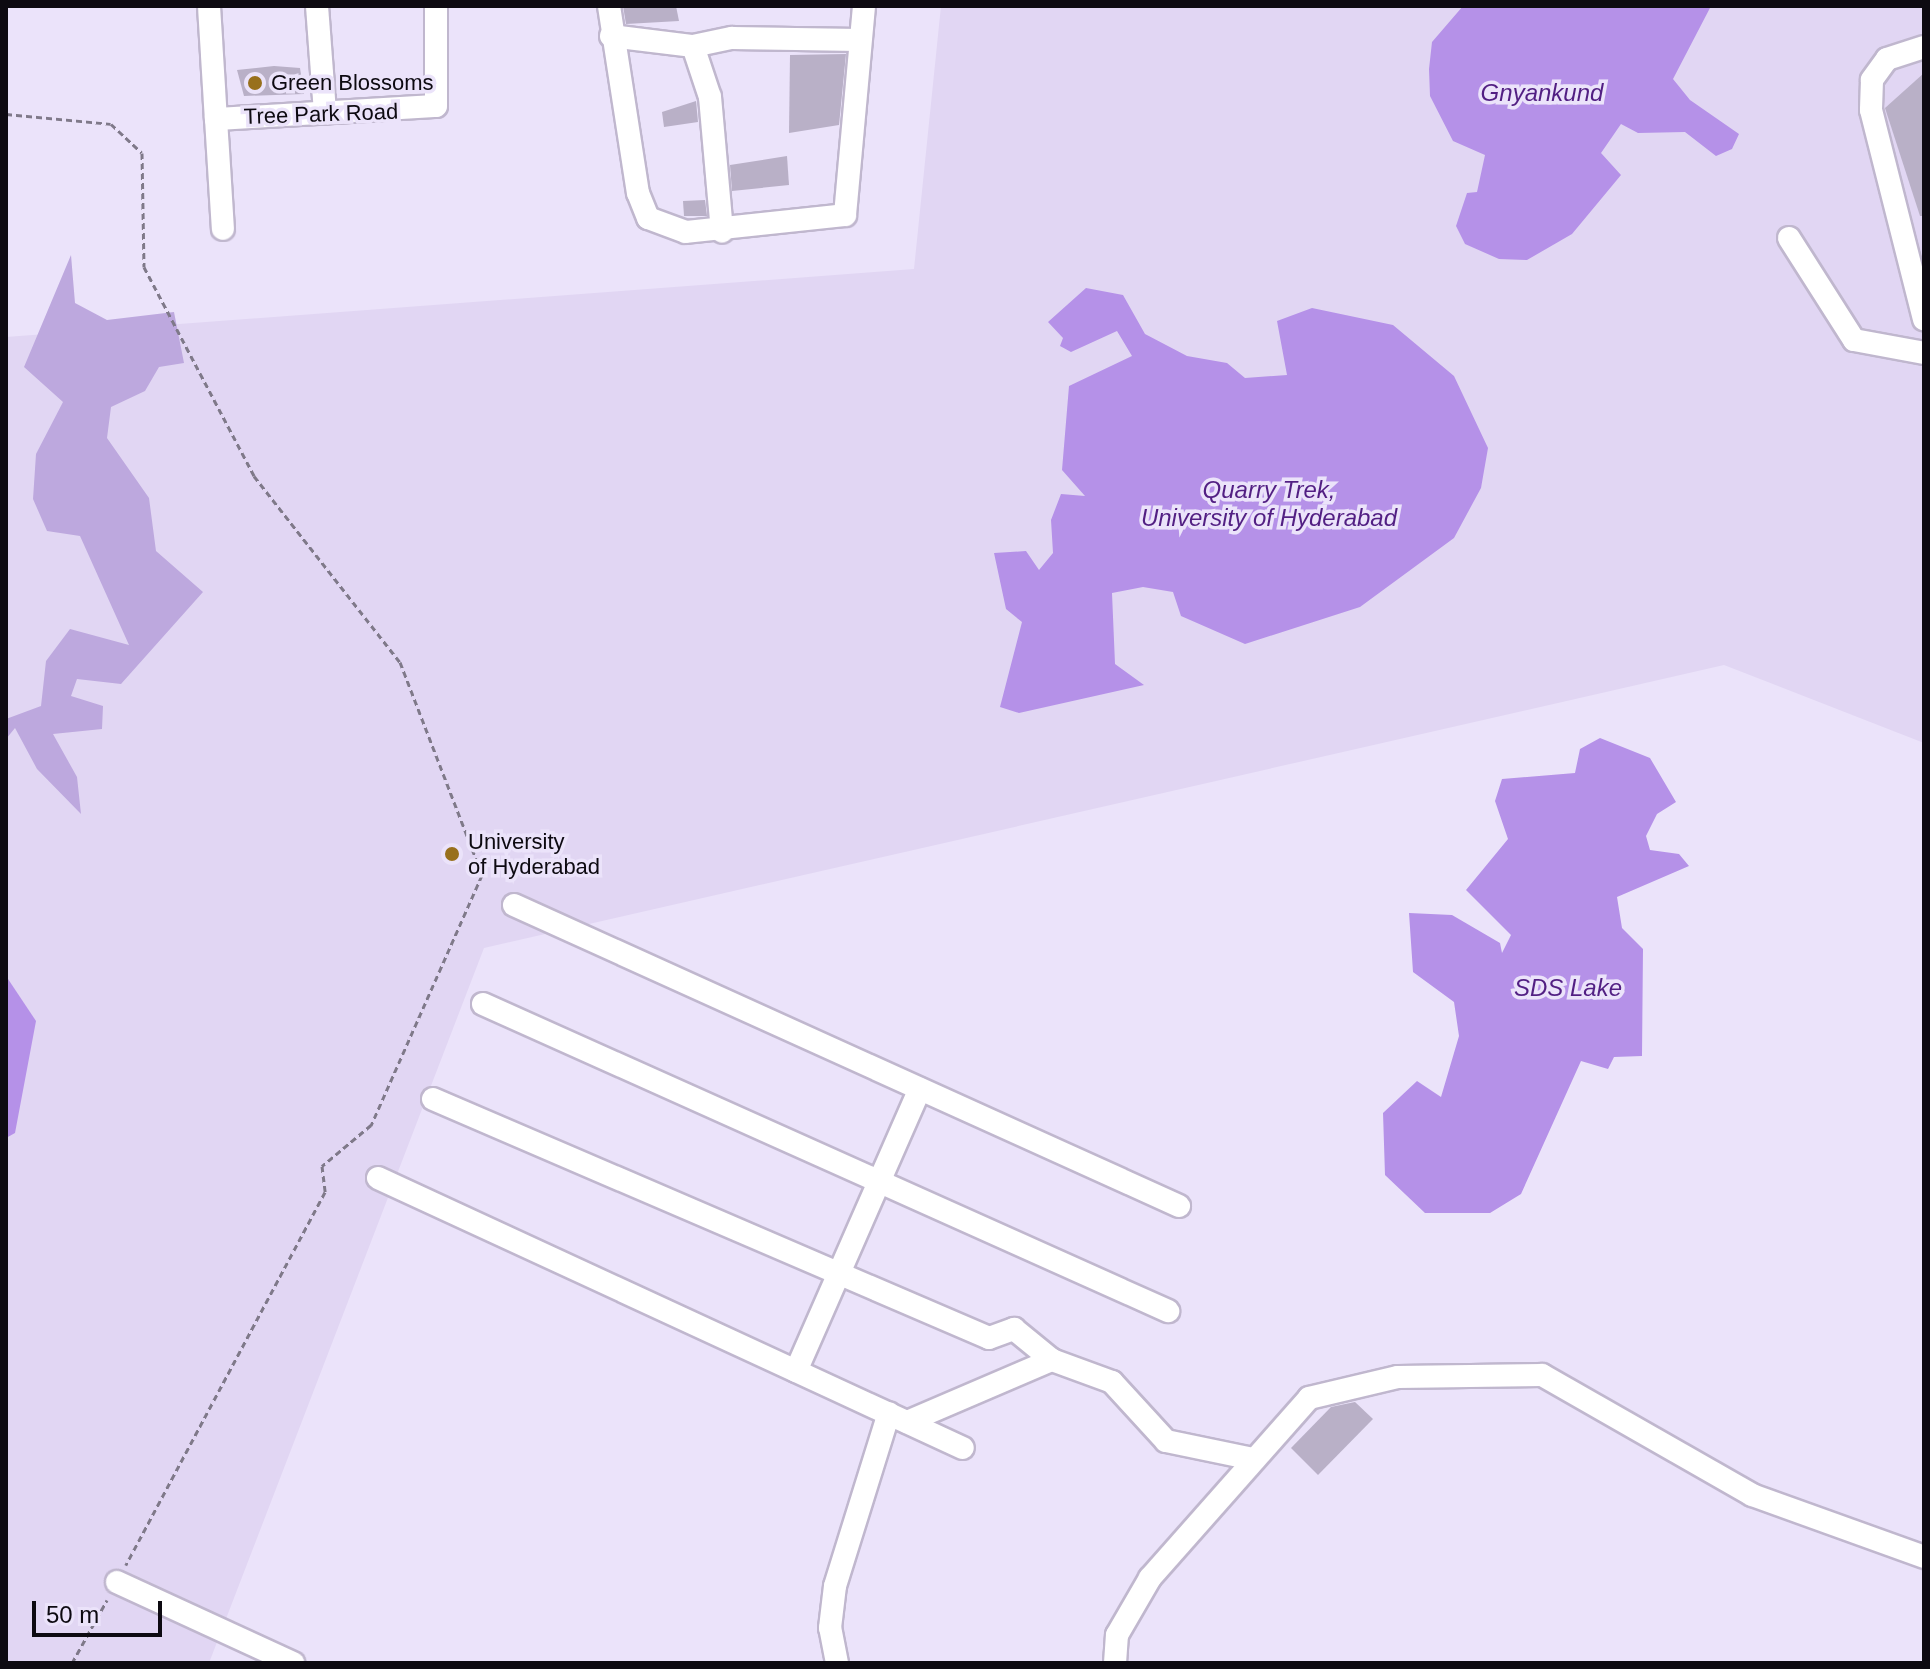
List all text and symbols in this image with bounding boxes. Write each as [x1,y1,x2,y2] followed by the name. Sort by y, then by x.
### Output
[271,70,434,96] place label: Green Blossoms
[246,74,264,92] marker: Green Blossoms
[1481,79,1603,107] water label: Gnyankund
[243,98,399,130] street label: Tree Park Road
[1141,476,1397,532] water label: Quarry Trek, University of Hyderabad
[468,828,600,880] place label: University of Hyderabad
[443,845,461,863] marker: University of Hyderabad
[1514,974,1622,1002] water label: SDS Lake
[36,1585,166,1635] scale bar
[46,1601,99,1628] text: 50 m

